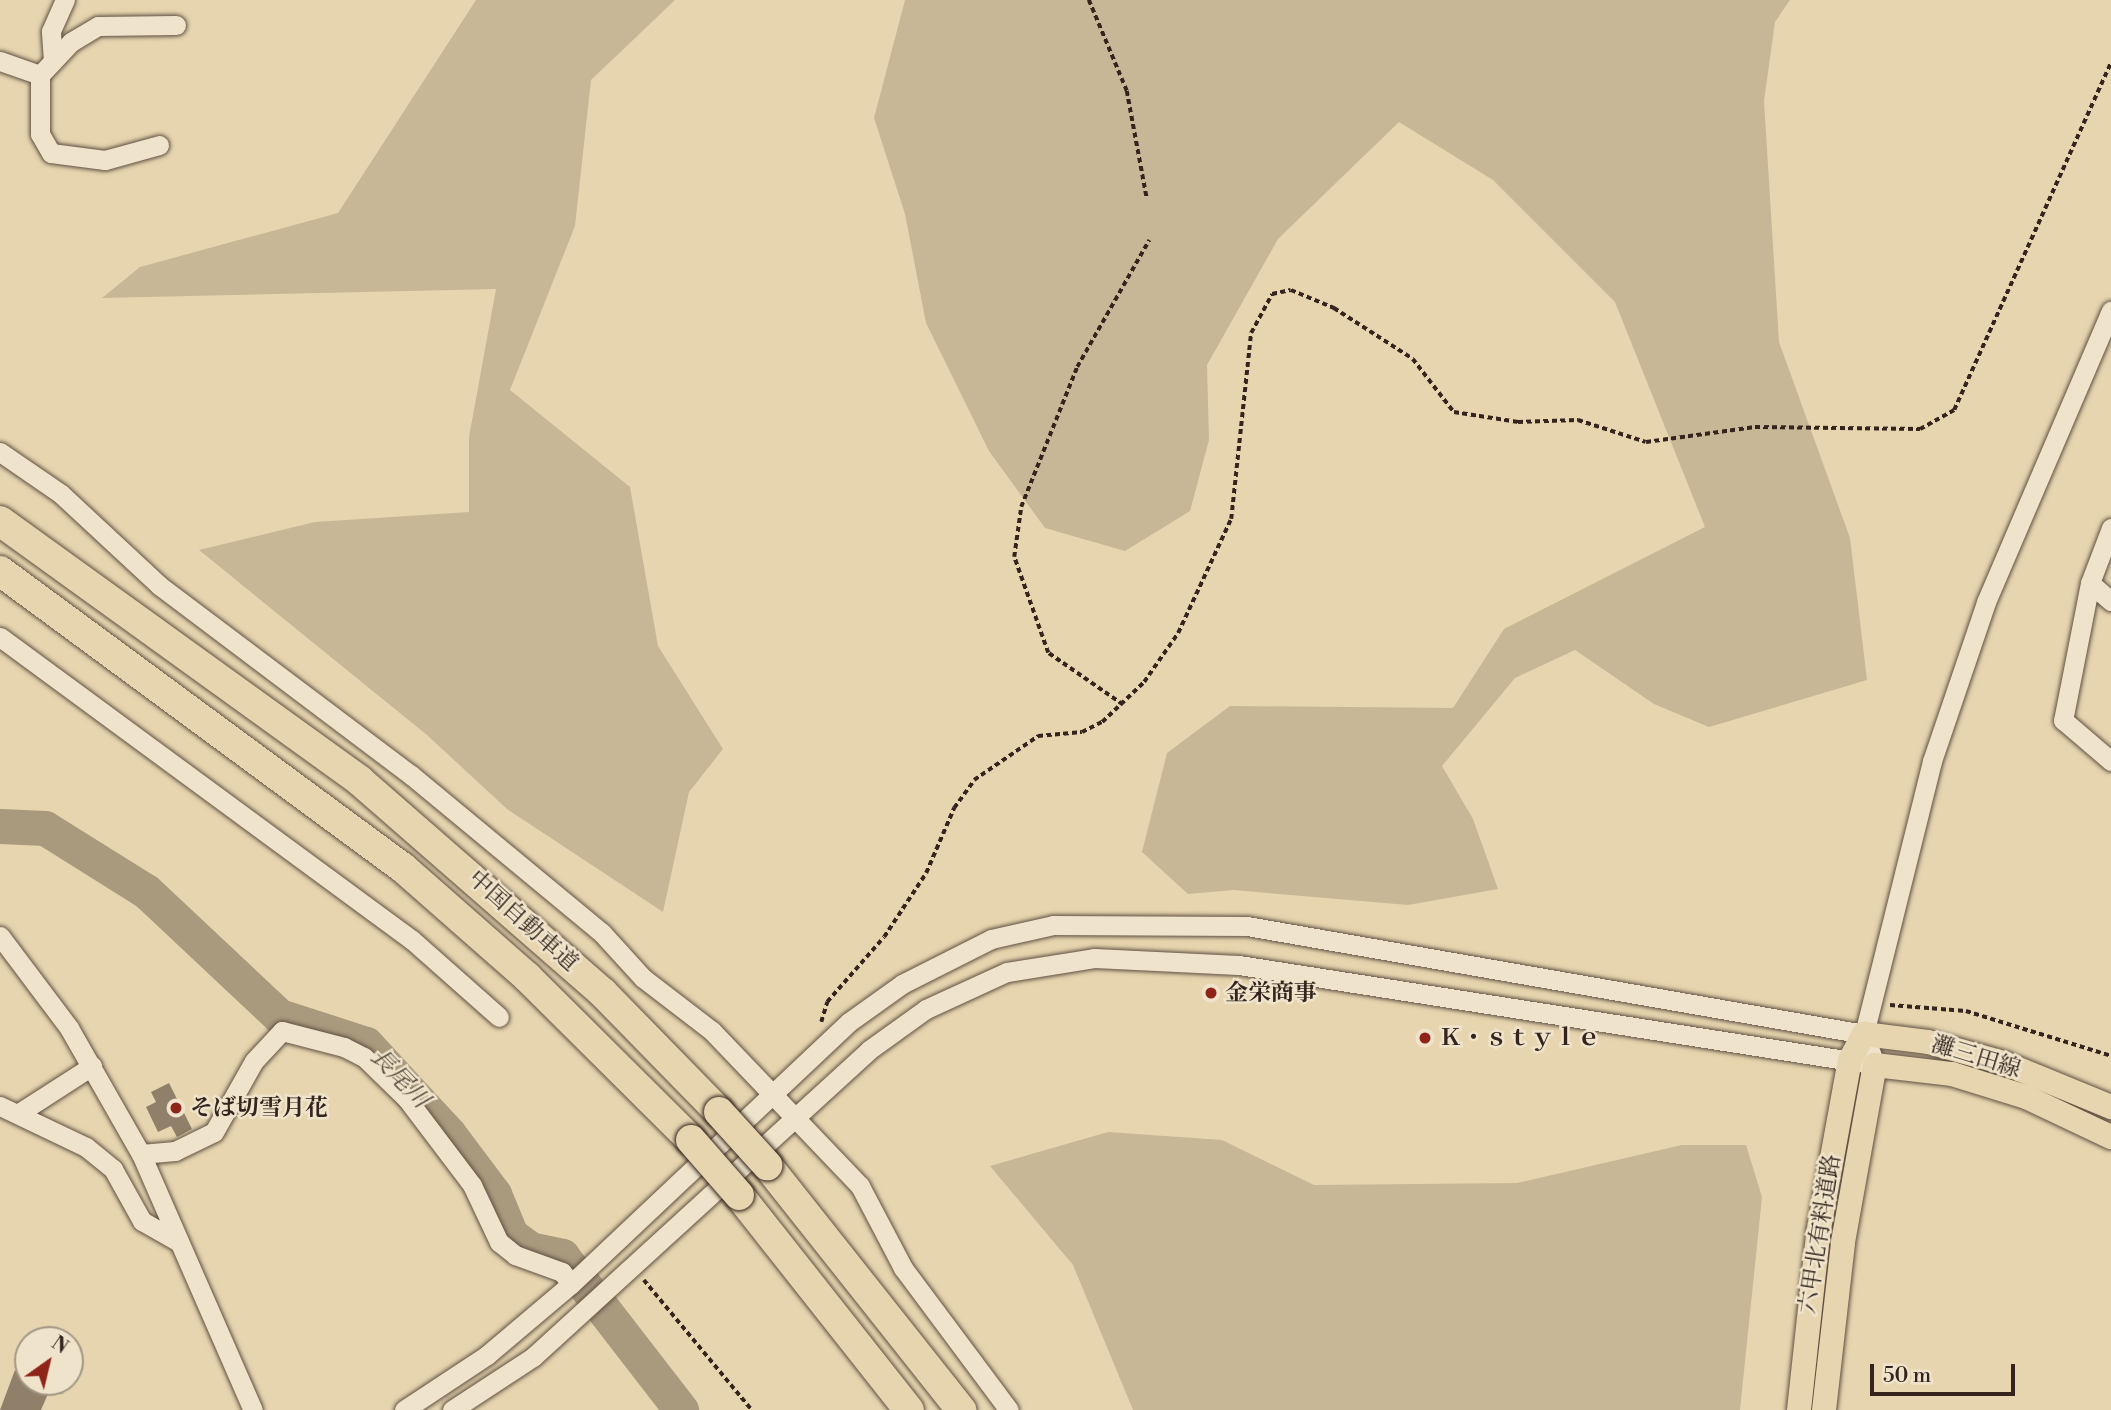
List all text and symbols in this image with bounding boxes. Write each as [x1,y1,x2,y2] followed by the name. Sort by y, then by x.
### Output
[462,865,584,977] street label: 中国自動車道
[1225,979,1317,1007] place label: 金栄商事
[1203,985,1219,1001] marker: 金栄商事
[1439,1024,1600,1052] place label: Ｋ・ｓｔｙｌｅ
[1417,1030,1433,1046] marker: Ｋ・ｓｔｙｌｅ
[1928,1030,2024,1084] street label: 灘三田線
[364,1043,434,1115] water label: 長尾川
[190,1094,328,1122] place label: そば切雪月花
[168,1100,184,1116] marker: そば切雪月花
[1794,1152,1846,1316] street label: 六甲北有料道路
[14,1326,84,1396] north arrow
[47,1331,73,1359] text: N
[1873,1350,2018,1394] scale bar
[1883,1363,1931,1389] text: 50 m

